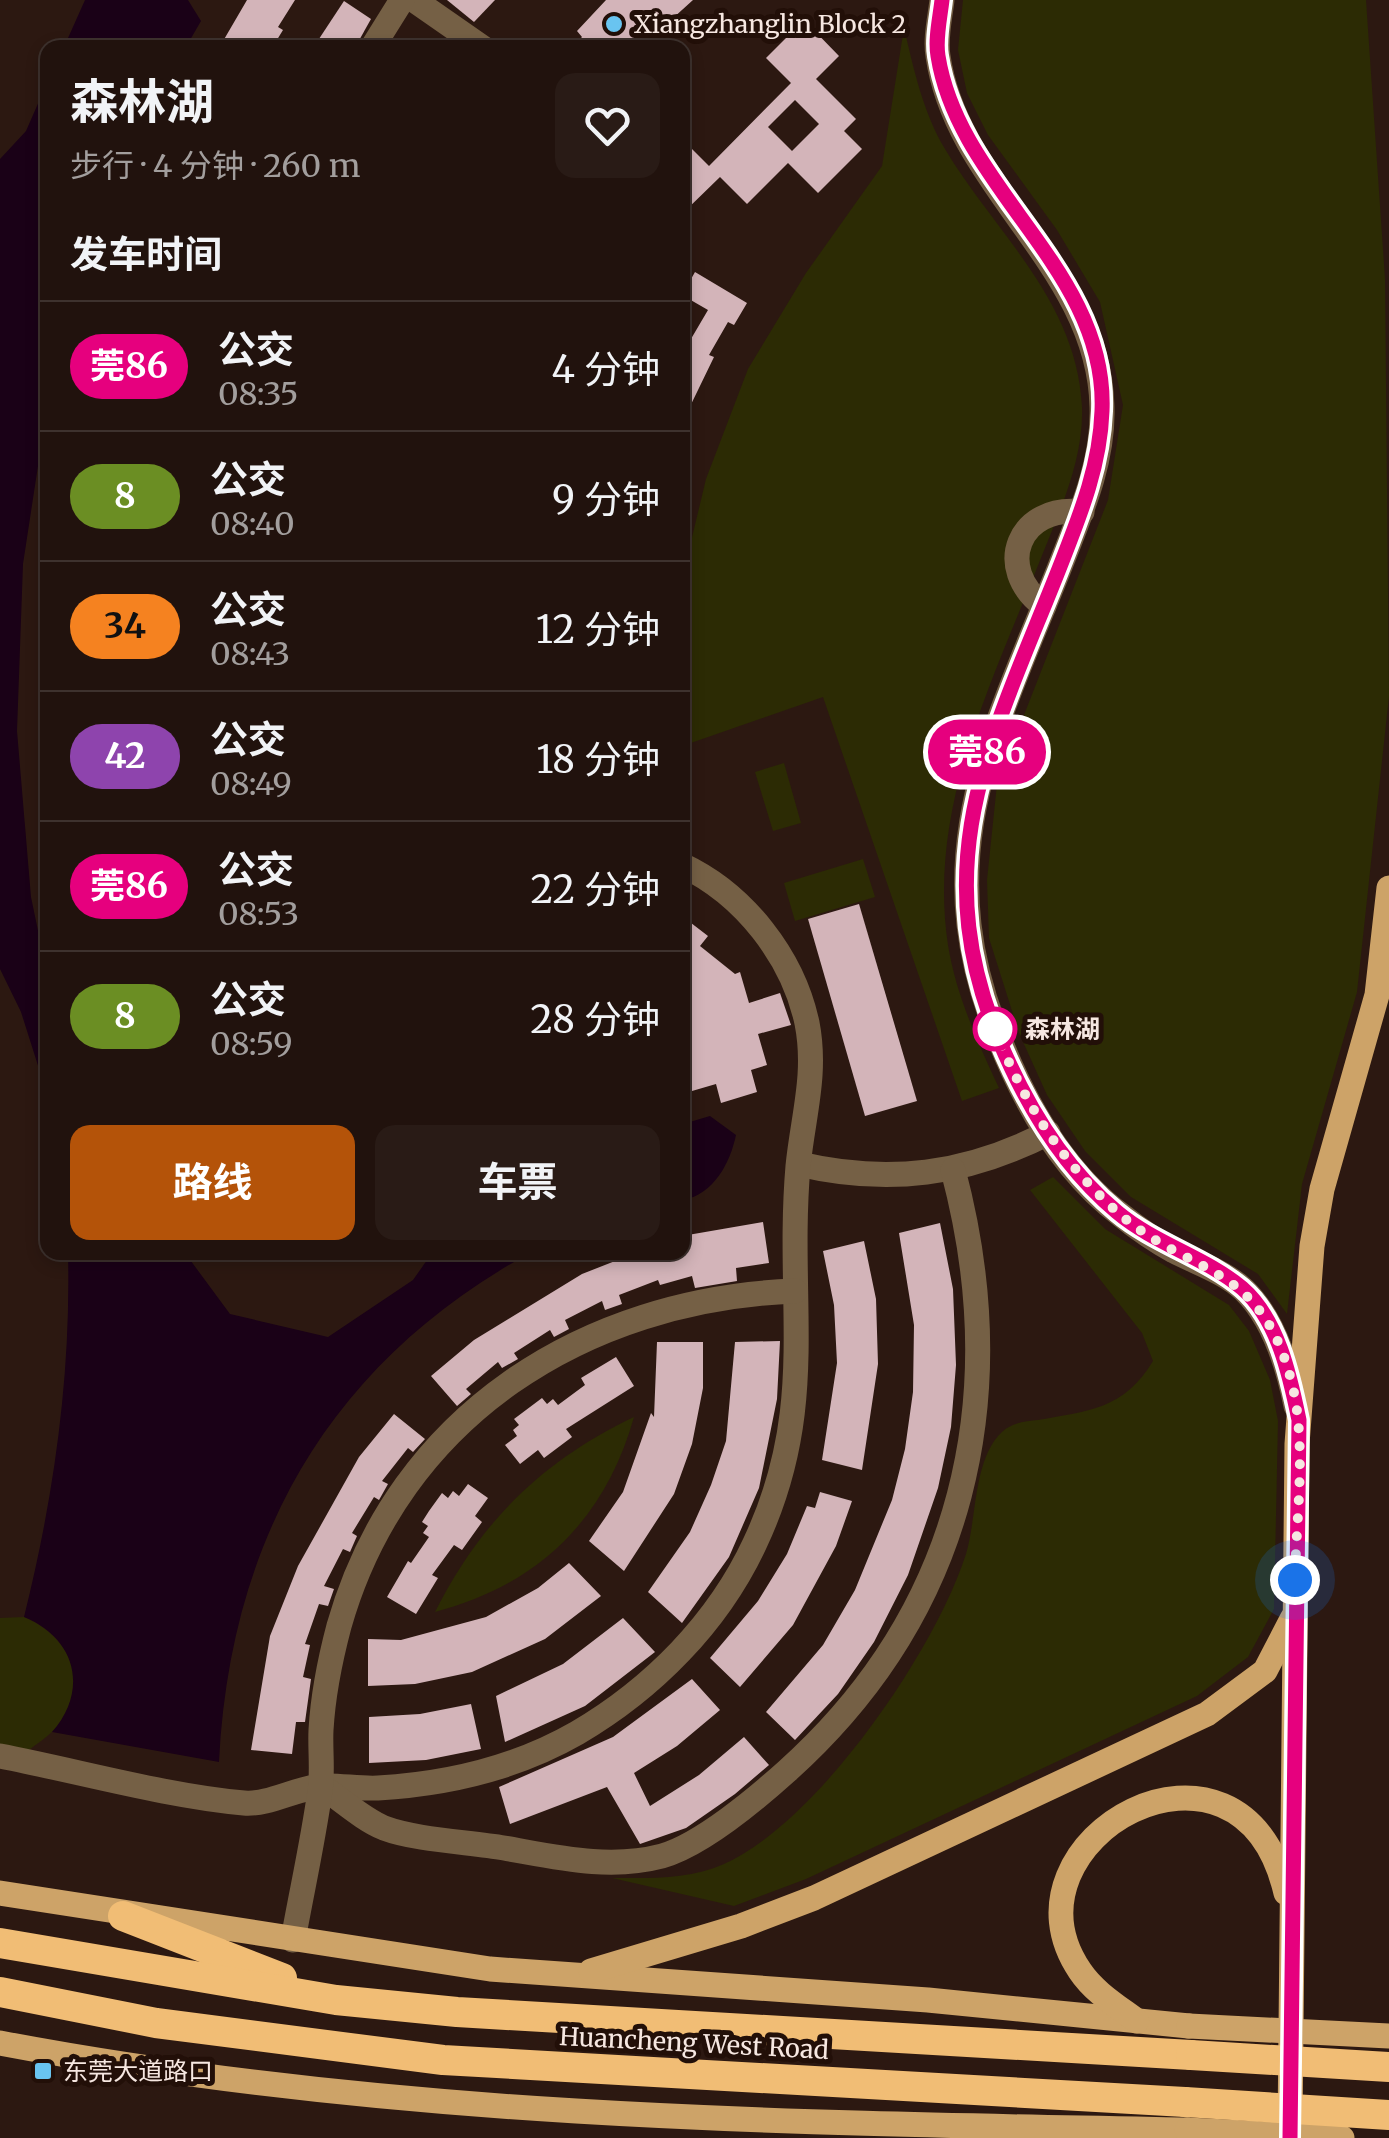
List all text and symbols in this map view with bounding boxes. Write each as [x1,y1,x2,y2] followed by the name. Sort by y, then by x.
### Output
[634,8,906,40] place label: Xiangzhanglin Block 2
[603,13,625,35] marker: Xiangzhanglin Block 2
[70,72,214,132] text: 森林湖
[555,73,660,178] button: heart
[70,146,360,186] text: 步行 · 4 分钟 · 260 m
[70,231,222,278] text: 发车时间
[218,326,294,373] text: 公交
[90,344,168,388] text: 莞86
[552,346,660,393] text: 4 分钟
[218,374,299,414] text: 08:35
[210,456,286,503] text: 公交
[114,474,136,518] text: 8
[552,476,660,523] text: 9 分钟
[210,504,295,544] text: 08:40
[210,586,286,633] text: 公交
[104,604,146,648] text: 34
[536,606,660,653] text: 12 分钟
[210,634,290,674] text: 08:43
[210,716,286,763] text: 公交
[930,720,1044,784] line badge: 莞86
[948,730,1026,774] text: 莞86
[104,734,146,778] text: 42
[536,736,660,783] text: 18 分钟
[210,764,292,804] text: 08:49
[218,846,294,893] text: 公交
[90,864,168,908] text: 莞86
[531,866,660,913] text: 22 分钟
[218,894,299,934] text: 08:53
[210,976,286,1023] text: 公交
[114,994,136,1038] text: 8
[530,996,660,1043] text: 28 分钟
[974,1008,1016,1050] marker: 森林湖
[1025,1013,1100,1045] place label: 森林湖
[210,1024,293,1064] text: 08:59
[70,1125,355,1240] button: 路线
[375,1125,660,1240] button: 车票
[1270,1555,1320,1605] your location
[558,2020,830,2066] street label: Huancheng West Road
[63,2055,213,2087] place label: 东莞大道路口
[32,2060,54,2082] marker: 东莞大道路口

